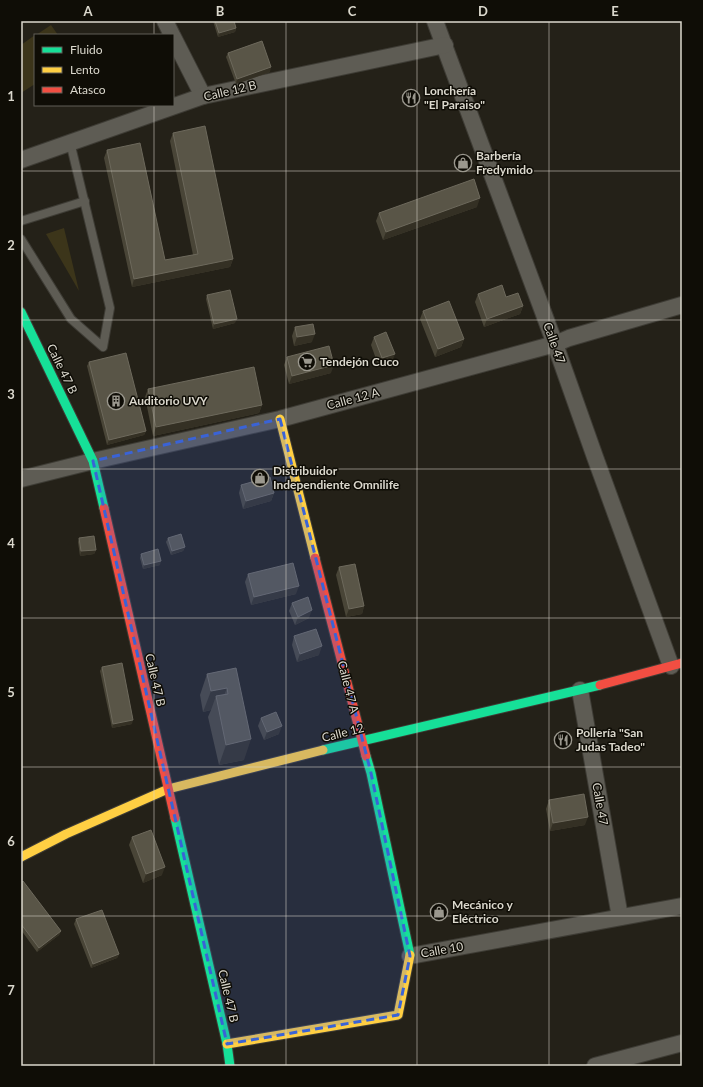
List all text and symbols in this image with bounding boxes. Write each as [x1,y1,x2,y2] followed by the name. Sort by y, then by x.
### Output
[82,3,93,19] text: A
[216,3,225,19] text: B
[348,3,357,19] text: C
[478,3,488,19] text: D
[611,3,619,19] text: E
[34,34,174,106] legend
[70,42,103,57] text: Fluido
[70,62,100,77] text: Lento
[202,77,258,104] street label: Calle 12 B
[70,82,106,97] text: Atasco
[424,83,485,112] place label: Lonchería "El Paraiso"
[7,88,15,104] text: 1
[401,88,421,108] restaurant icon: Lonchería "El Paraiso"
[476,148,533,177] place label: Barbería Fredymido
[453,153,473,173] shop icon: Barbería Fredymido
[7,237,15,253] text: 2
[540,320,569,366] street label: Calle 47
[44,341,81,396] street label: Calle 47 B
[297,352,317,372] supermarket icon: Tendejón Cuco
[320,354,399,369] place label: Tendejón Cuco
[325,384,382,413] street label: Calle 12 A
[7,386,15,402] text: 3
[106,391,126,411] building icon: Auditorio UVY
[128,393,208,408] place label: Auditorio UVY
[273,463,400,492] place label: Distribuidor Independiente Omnilife
[250,468,270,488] shop icon: Distribuidor Independiente Omnilife
[7,535,15,551] text: 4
[142,652,169,708] street label: Calle 47 B
[335,659,362,716] street label: Calle 47 A
[7,684,15,700] text: 5
[320,720,366,745] street label: Calle 12
[576,725,645,754] place label: Pollería "San Judas Tadeo"
[553,730,573,750] restaurant icon: Pollería "San Judas Tadeo"
[589,781,612,826] street label: Calle 47
[7,833,15,849] text: 6
[452,897,513,926] place label: Mecánico y Eléctrico
[429,902,449,922] shop icon: Mecánico y Eléctrico
[419,938,464,961] street label: Calle 10
[215,968,242,1024] street label: Calle 47 B
[7,982,15,998] text: 7

